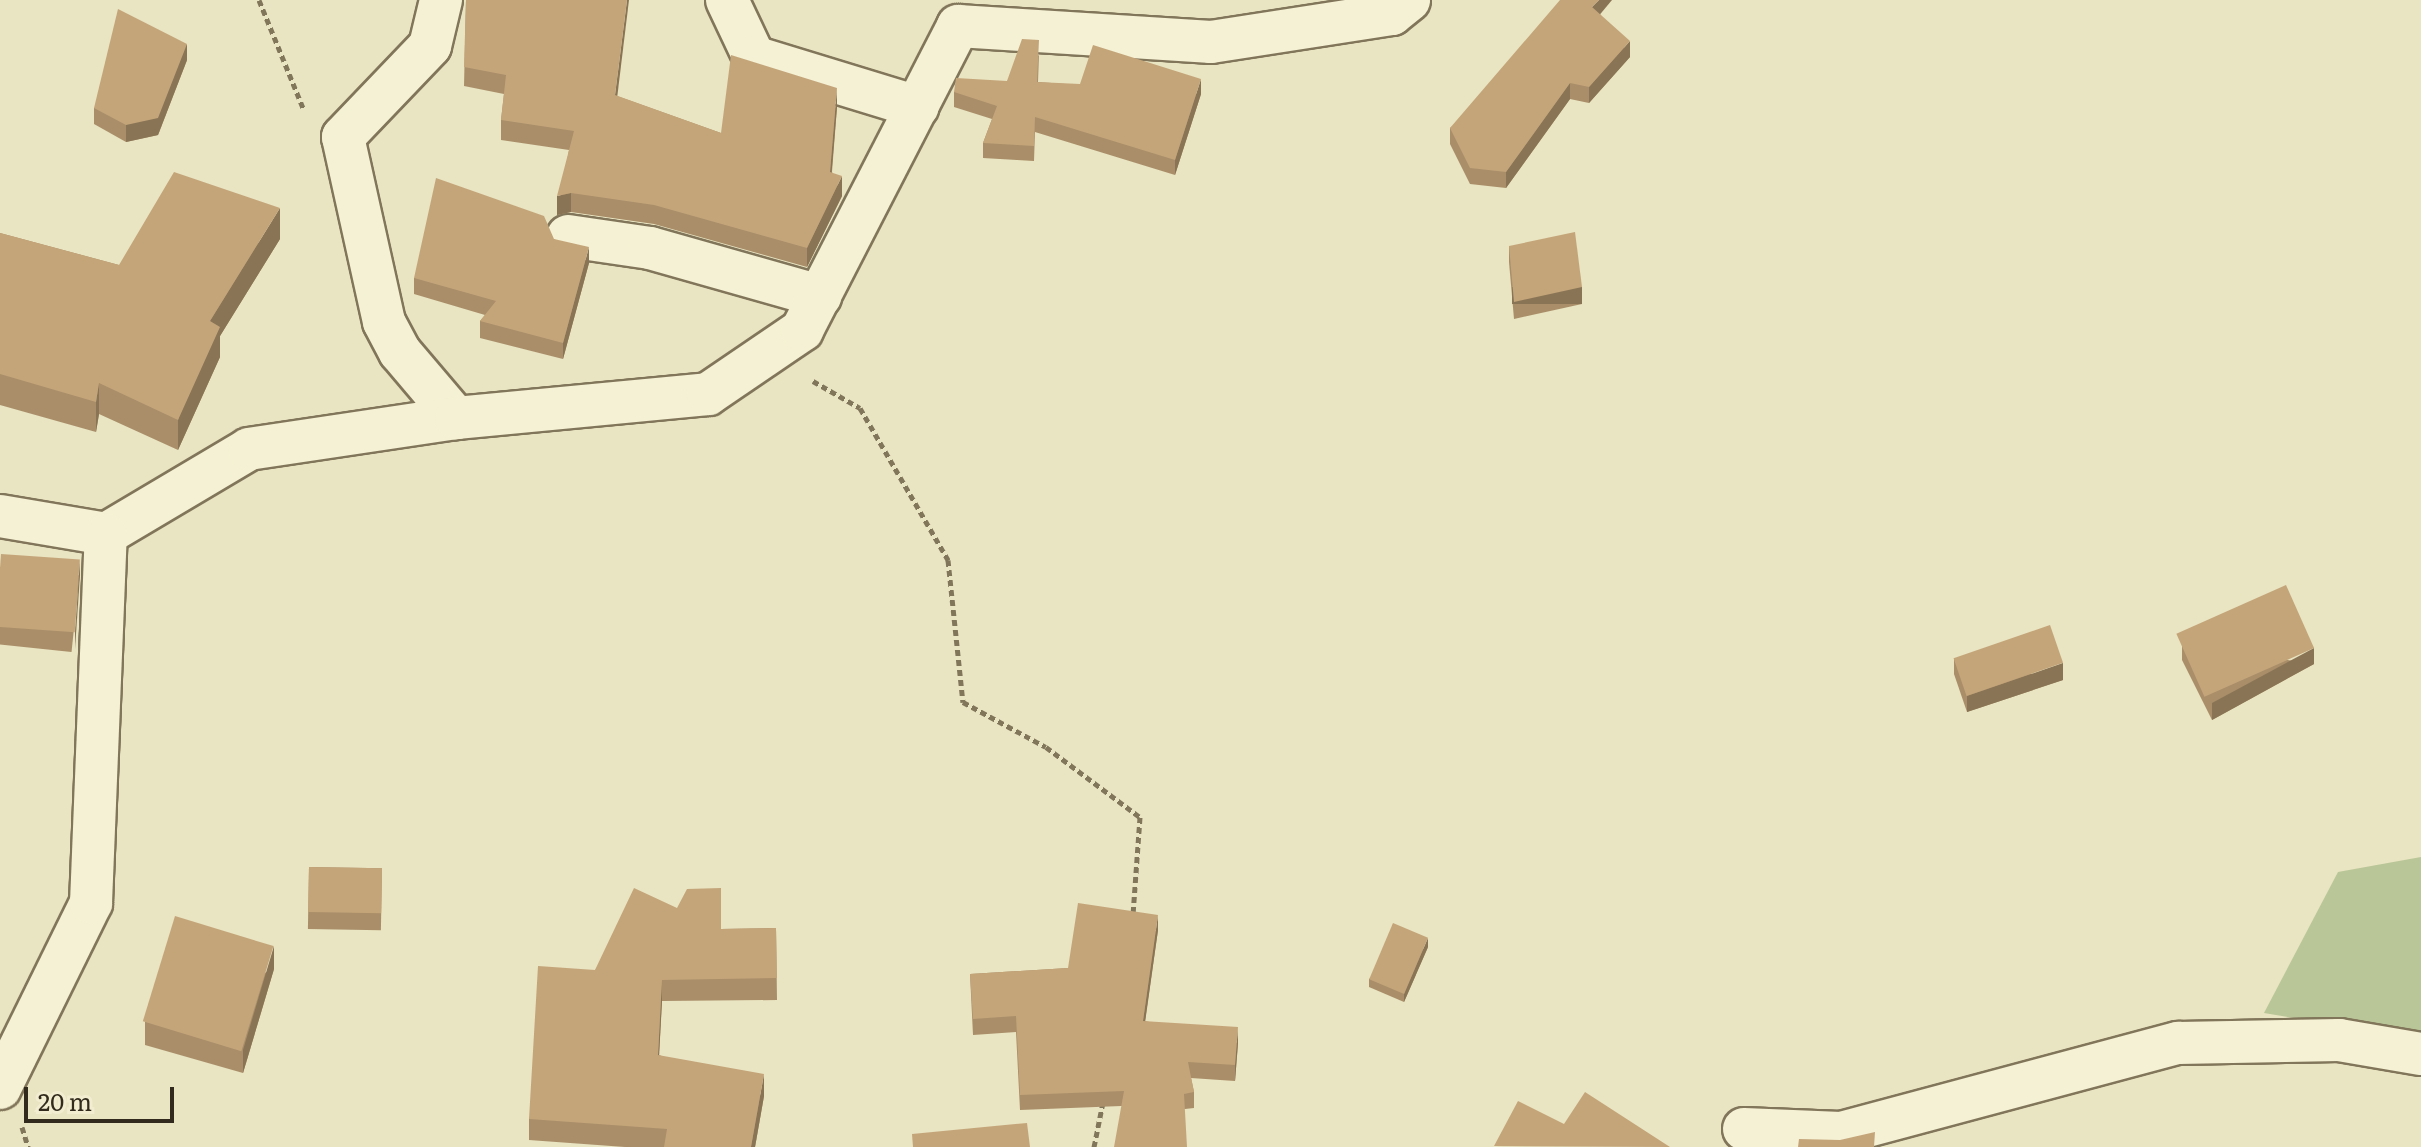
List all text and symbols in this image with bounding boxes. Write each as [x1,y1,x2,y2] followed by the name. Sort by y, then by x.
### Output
[28,1071,178,1121] scale bar
[38,1083,92,1118] text: 20 m

